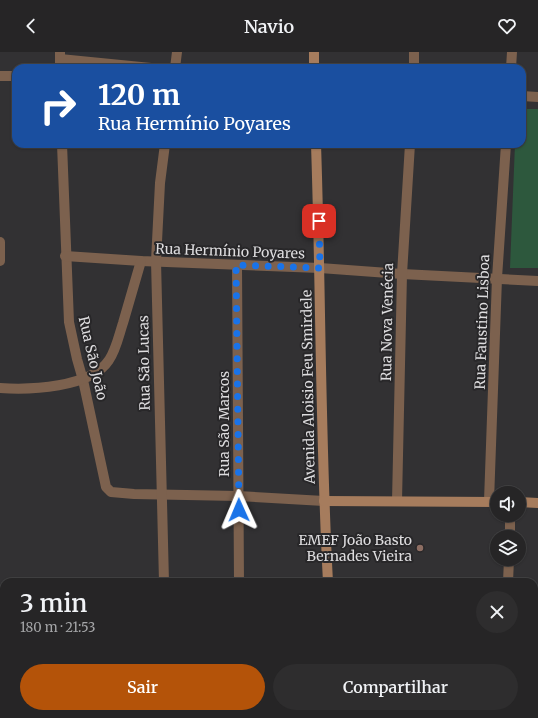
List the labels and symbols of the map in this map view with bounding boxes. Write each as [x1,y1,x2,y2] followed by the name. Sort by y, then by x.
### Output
[302,204,336,238] pin
[155,239,305,263] street label: Rua Hermínio Poyares
[471,254,493,390] street label: Rua Faustino Lisboa
[377,262,397,381] street label: Rua Nova Venécia
[297,290,319,485] street label: Avenida Aloisio Feu Smirdele
[75,314,111,402] street label: Rua São João
[134,315,154,411] street label: Rua São Lucas
[215,371,233,477] street label: Rua São Marcos
[218,489,260,531] position arrow
[298,531,412,565] place label: EMEF João Basto Bernades Vieira
[415,543,425,553] marker: EMEF João Basto Bernades Vieira

